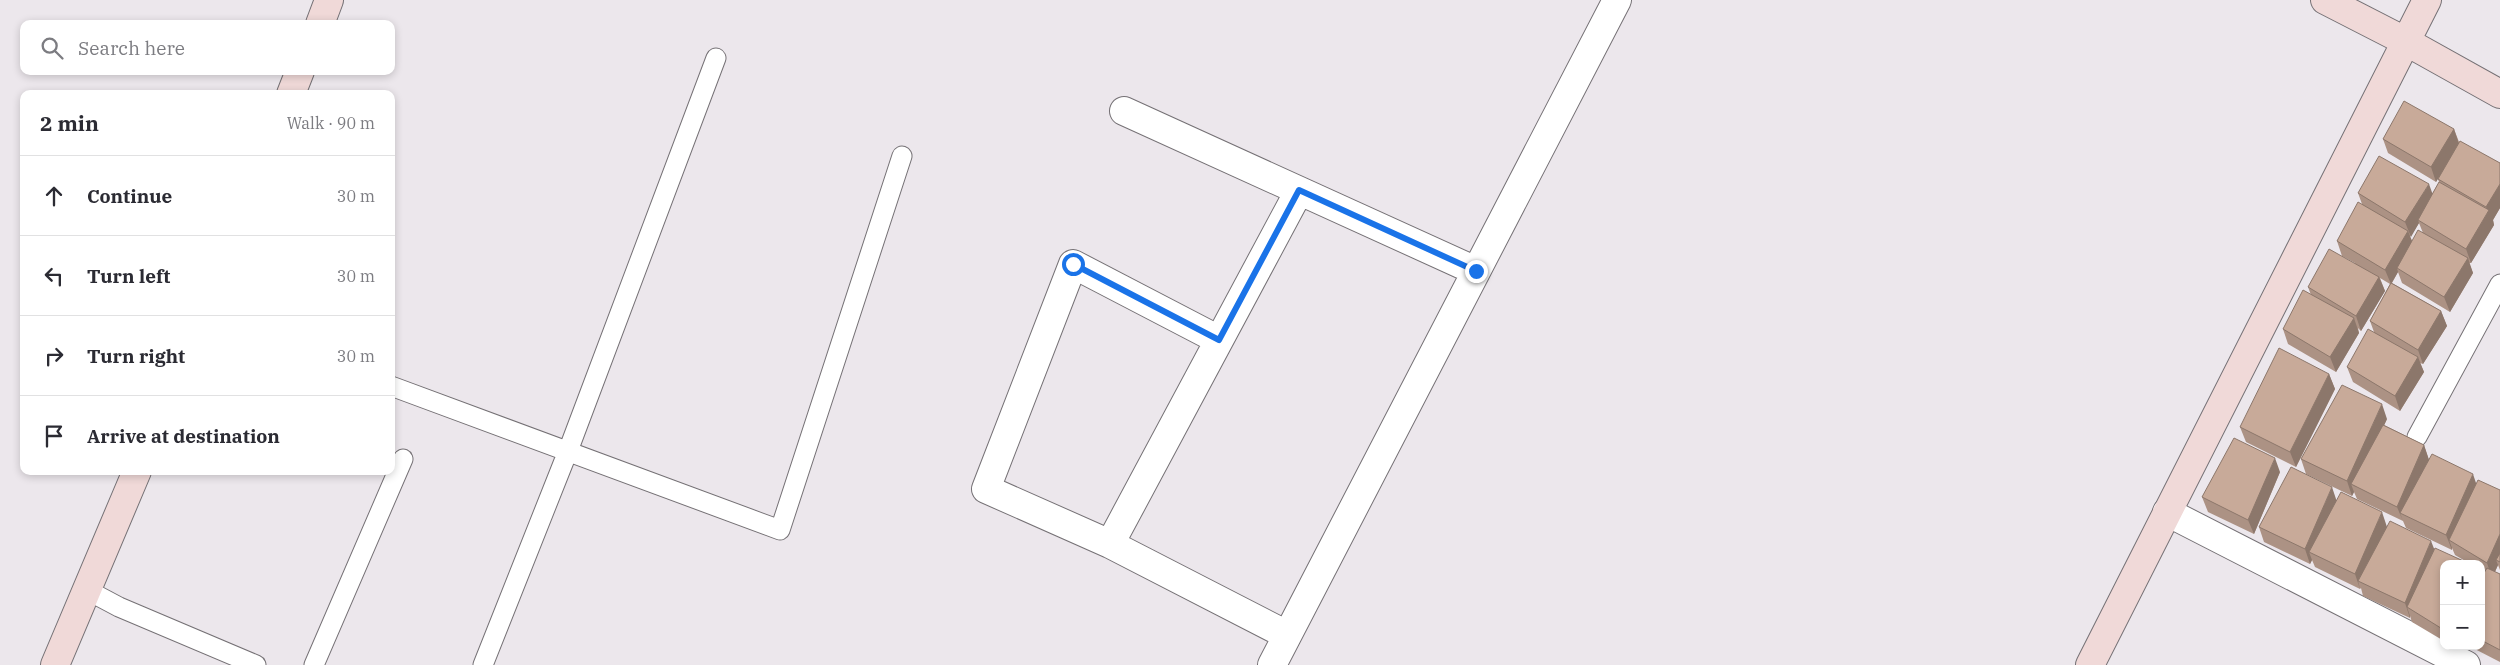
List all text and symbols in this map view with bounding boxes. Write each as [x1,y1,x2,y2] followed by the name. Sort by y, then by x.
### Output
[20,20,395,75] search box
[38,34,66,62] icon: search
[78,36,185,60] text: Search here
[40,109,99,137] text: 2 min
[287,113,375,133] text: Walk · 90 m
[40,182,68,210] icon: ahead
[87,184,172,208] text: Continue
[337,186,375,206] text: 30 m
[1062,253,1085,276] route start
[1465,260,1488,283] route end
[40,262,68,290] icon: left
[87,264,170,288] text: Turn left
[337,266,375,286] text: 30 m
[40,342,68,370] icon: right
[87,344,185,368] text: Turn right
[337,346,375,366] text: 30 m
[40,422,68,450] icon: arrive
[87,424,280,448] text: Arrive at destination
[2440,560,2485,650] map controls
[2440,560,2485,605] button: +
[2440,605,2485,650] button: −

